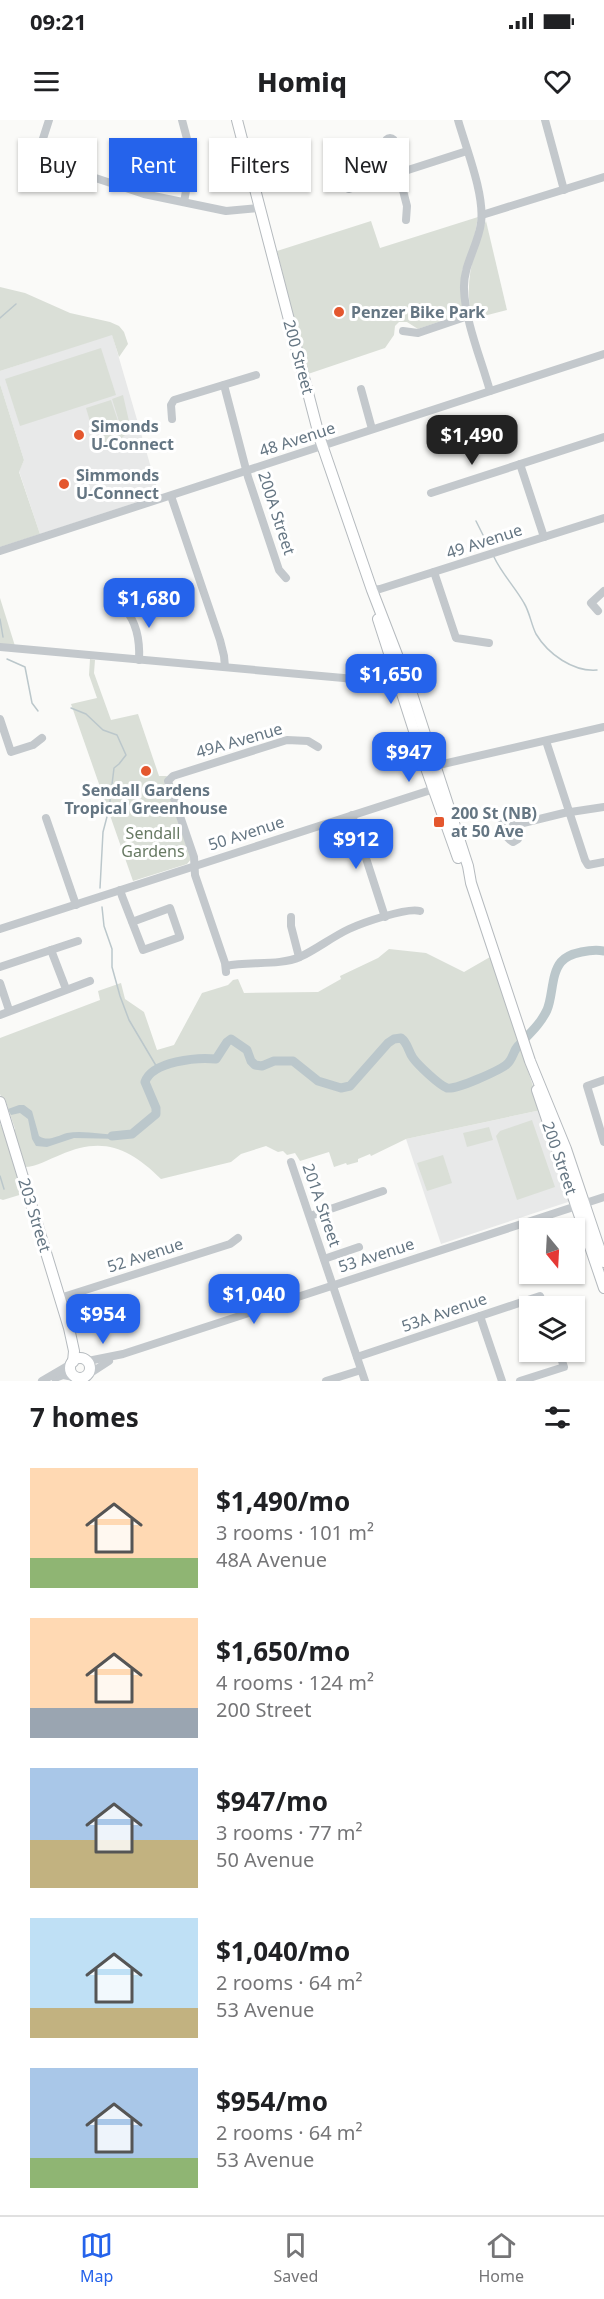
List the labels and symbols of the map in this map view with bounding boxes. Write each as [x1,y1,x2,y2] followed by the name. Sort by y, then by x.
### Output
[351,301,485,323] place label: Penzer Bike Park
[332,305,346,319] marker: Penzer Bike Park
[279,317,320,397] street label: 200 Street
[91,415,174,455] place label: Simonds U-Connect
[423,415,521,466] pin: $1,490
[256,416,338,462] street label: 48 Avenue
[72,428,86,442] marker: Simonds U-Connect
[76,464,159,504] place label: Simmonds U-Connect
[253,468,301,558] street label: 200A Street
[57,477,71,491] marker: Simmonds U-Connect
[443,518,525,564] street label: 49 Avenue
[100,578,198,629] pin: $1,680
[342,654,440,705] pin: $1,650
[193,717,285,763] street label: 49A Avenue
[373,732,445,783] pin: $947
[139,764,153,778] marker: Sendall Gardens Tropical Greenhouse
[64,779,228,819] place label: Sendall Gardens Tropical Greenhouse
[451,802,537,842] place label: 200 St (NB) at 50 Ave
[205,810,287,856] street label: 50 Avenue
[432,815,446,829] marker: 200 St (NB) at 50 Ave
[320,819,392,870] pin: $912
[121,822,185,862] park label: Sendall Gardens
[537,1118,583,1198] street label: 200 Street
[298,1161,347,1250] street label: 201A Street
[13,1175,57,1255] street label: 203 Street
[519,1218,585,1284] north arrow
[104,1232,186,1278] street label: 52 Avenue
[335,1232,417,1278] street label: 53 Avenue
[205,1274,303,1325] pin: $1,040
[398,1287,490,1337] street label: 53A Avenue
[67,1294,139,1345] pin: $954

